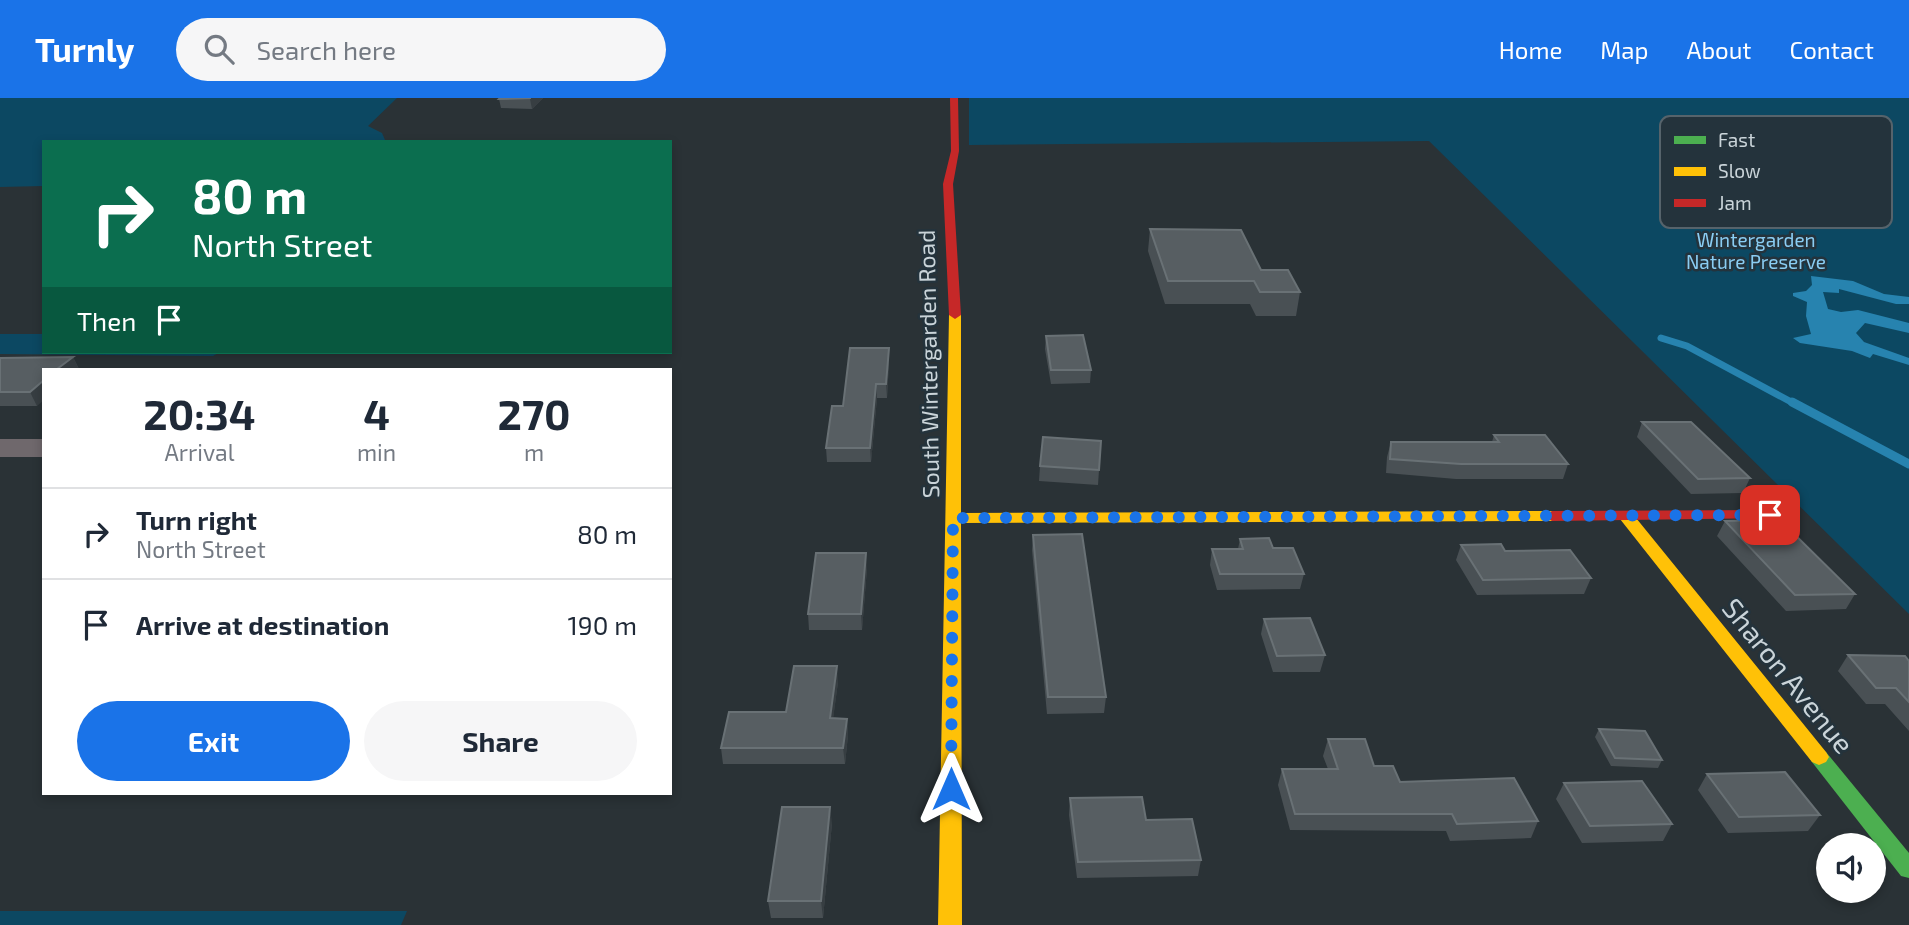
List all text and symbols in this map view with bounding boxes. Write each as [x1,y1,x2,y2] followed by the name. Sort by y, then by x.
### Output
[176,18,666,81] search box
[35,29,134,69] text: Turnly
[200,30,238,68] icon: search
[256,34,396,65] text: Search here
[1499,35,1562,64] text: Home
[1600,35,1648,64] text: Map
[1686,35,1752,64] text: About
[1790,35,1874,64] text: Contact
[1660,116,1892,228] legend
[1718,128,1755,151] text: Fast
[1718,159,1761,182] text: Slow
[192,165,307,224] text: 80 m
[77,168,168,259] icon: right
[1718,191,1752,214] text: Jam
[192,225,372,263] text: North Street
[1686,228,1826,273] park label: Wintergarden Nature Preserve
[912,230,944,498] street label: South Wintergarden Road
[150,301,188,339] icon: arrive
[77,305,136,336] text: Then
[143,388,256,438] text: 20:34
[363,388,390,438] text: 4
[498,388,571,438] text: 270
[164,438,234,466] text: Arrival
[357,438,396,466] text: min
[524,438,544,466] text: m
[1740,485,1800,545] pin
[1751,496,1789,534] icon: arrive
[136,504,257,535] text: Turn right
[77,515,115,553] icon: right
[577,518,637,549] text: 80 m
[136,535,266,563] text: North Street
[1716,591,1862,760] street label: Sharon Avenue
[77,606,115,644] icon: arrive
[136,609,389,640] text: Arrive at destination
[568,609,637,640] text: 190 m
[77,701,350,781] button: Exit
[364,701,637,781] button: Share
[914,752,988,826] position arrow
[1816,833,1886,903] map controls
[1816,833,1886,903] button: sound

